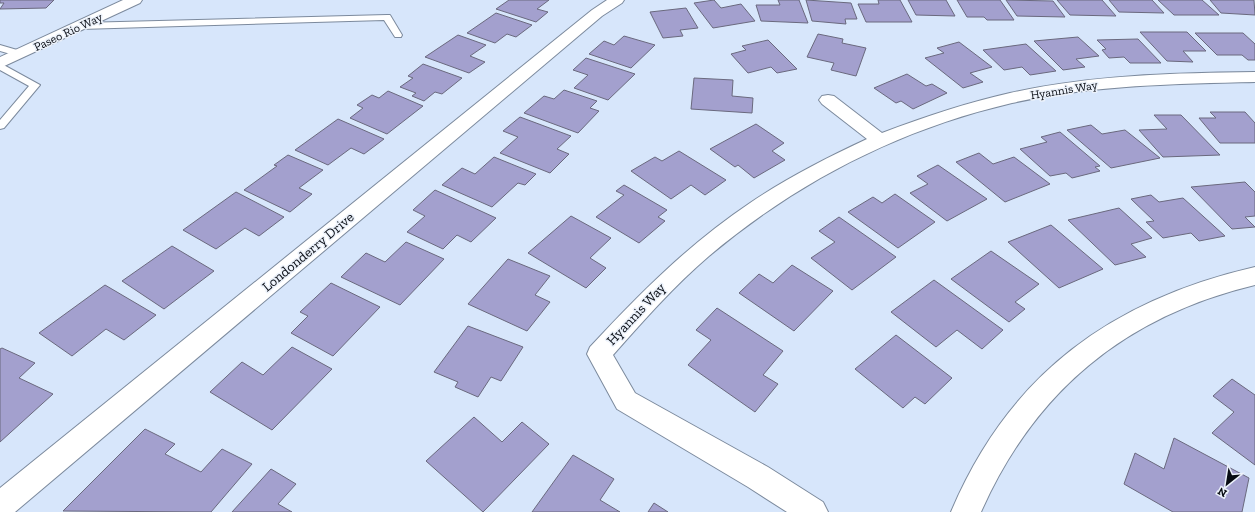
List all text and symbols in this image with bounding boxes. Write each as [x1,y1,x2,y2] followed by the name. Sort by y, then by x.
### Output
[32,10,105,54] street label: Paseo Rio Way
[1030,78,1099,102] street label: Hyannis Way
[259,208,358,295] street label: Londonderry Drive
[603,279,670,349] street label: Hyannis Way
[1207,464,1247,504] north arrow
[1215,484,1229,500] text: N

